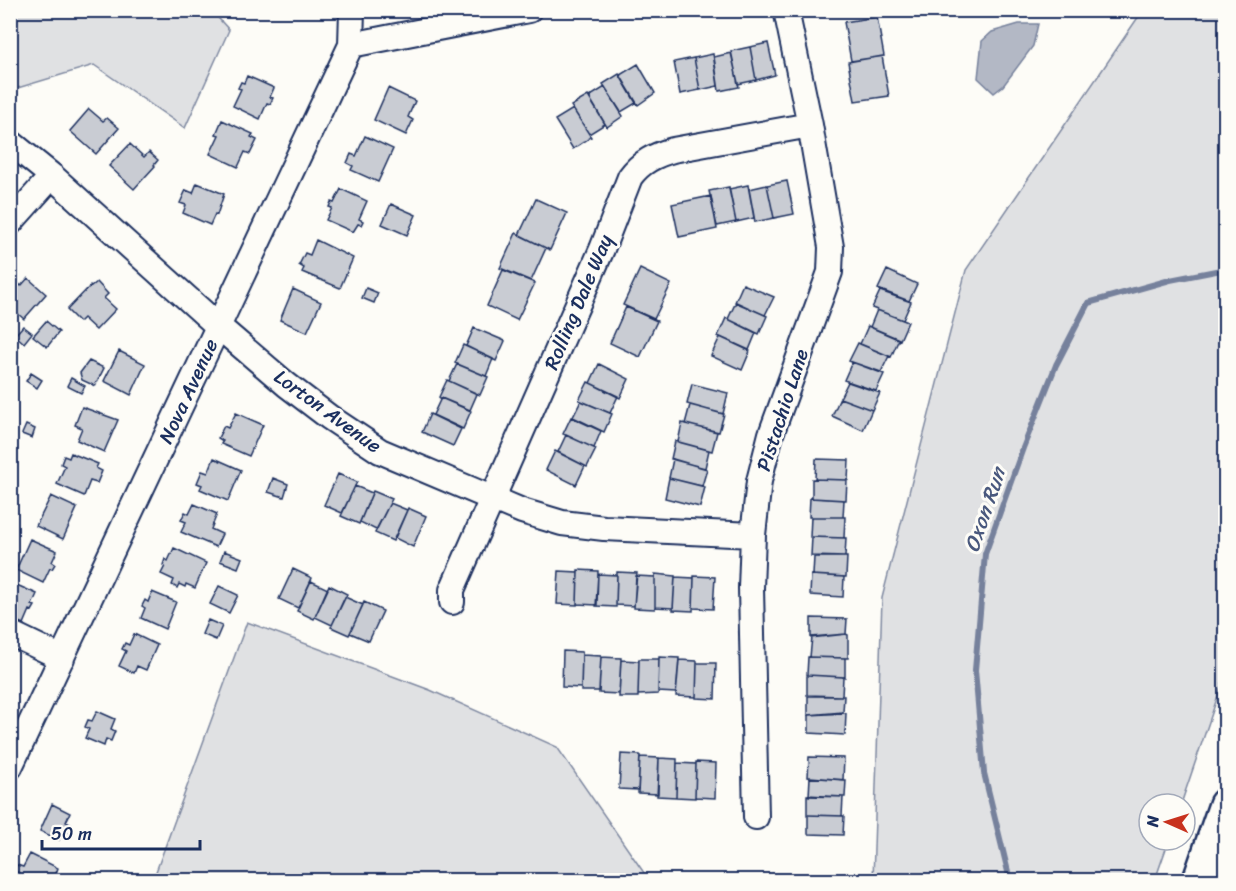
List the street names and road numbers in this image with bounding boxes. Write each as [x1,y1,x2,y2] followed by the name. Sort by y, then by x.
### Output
[534,228,623,376] street label: Rolling Dale Way
[149,333,228,450] street label: Nova Avenue
[746,344,819,476] street label: Pistachio Lane
[266,360,389,463] street label: Lorton Avenue

